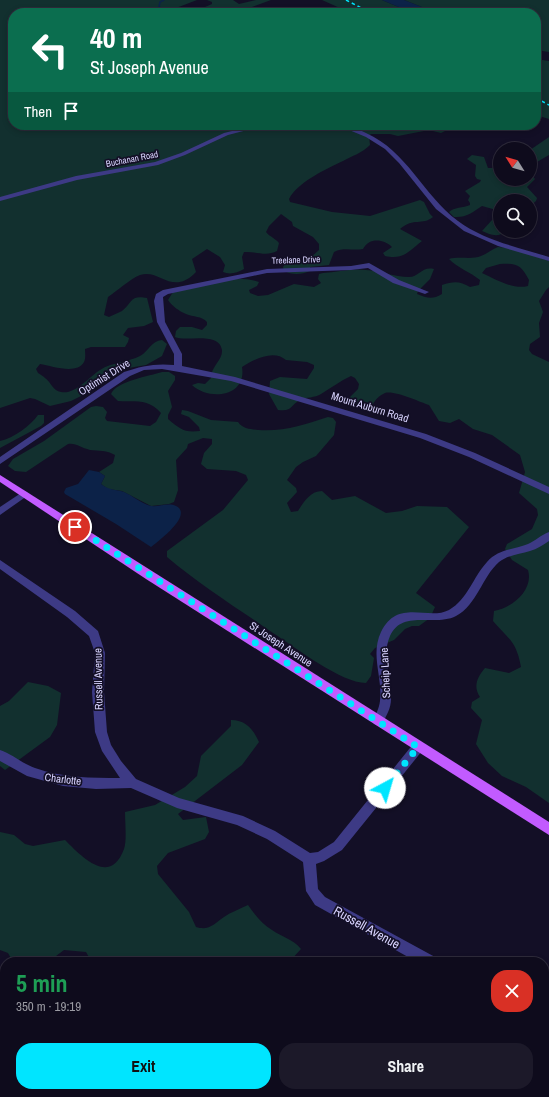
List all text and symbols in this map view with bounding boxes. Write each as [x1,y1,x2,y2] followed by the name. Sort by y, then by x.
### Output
[90,19,142,57] text: 40 m
[24,24,76,76] icon: left
[90,55,209,80] text: St Joseph Avenue
[60,100,82,122] icon: arrive
[24,101,52,122] text: Then
[493,142,537,186] north arrow
[493,142,537,238] map controls
[105,148,159,170] street label: Buchanan Road
[493,194,537,238] button: search
[272,253,320,267] street label: Treelane Drive
[76,356,132,398] street label: Optimist Drive
[330,389,410,425] street label: Mount Auburn Road
[58,510,92,544] pin
[64,516,86,538] icon: arrive
[247,618,315,670] street label: St Joseph Avenue
[377,647,393,699] street label: Scheip Lane
[90,648,106,710] street label: Russell Avenue
[364,767,406,809] position arrow
[44,770,82,788] street label: Charlotte
[331,902,403,953] street label: Russell Avenue
[16,967,67,999] text: 5 min
[491,970,533,1012] button: close
[16,998,81,1015] text: 350 m · 19:19
[16,1043,271,1089] button: Exit
[279,1043,533,1089] button: Share

